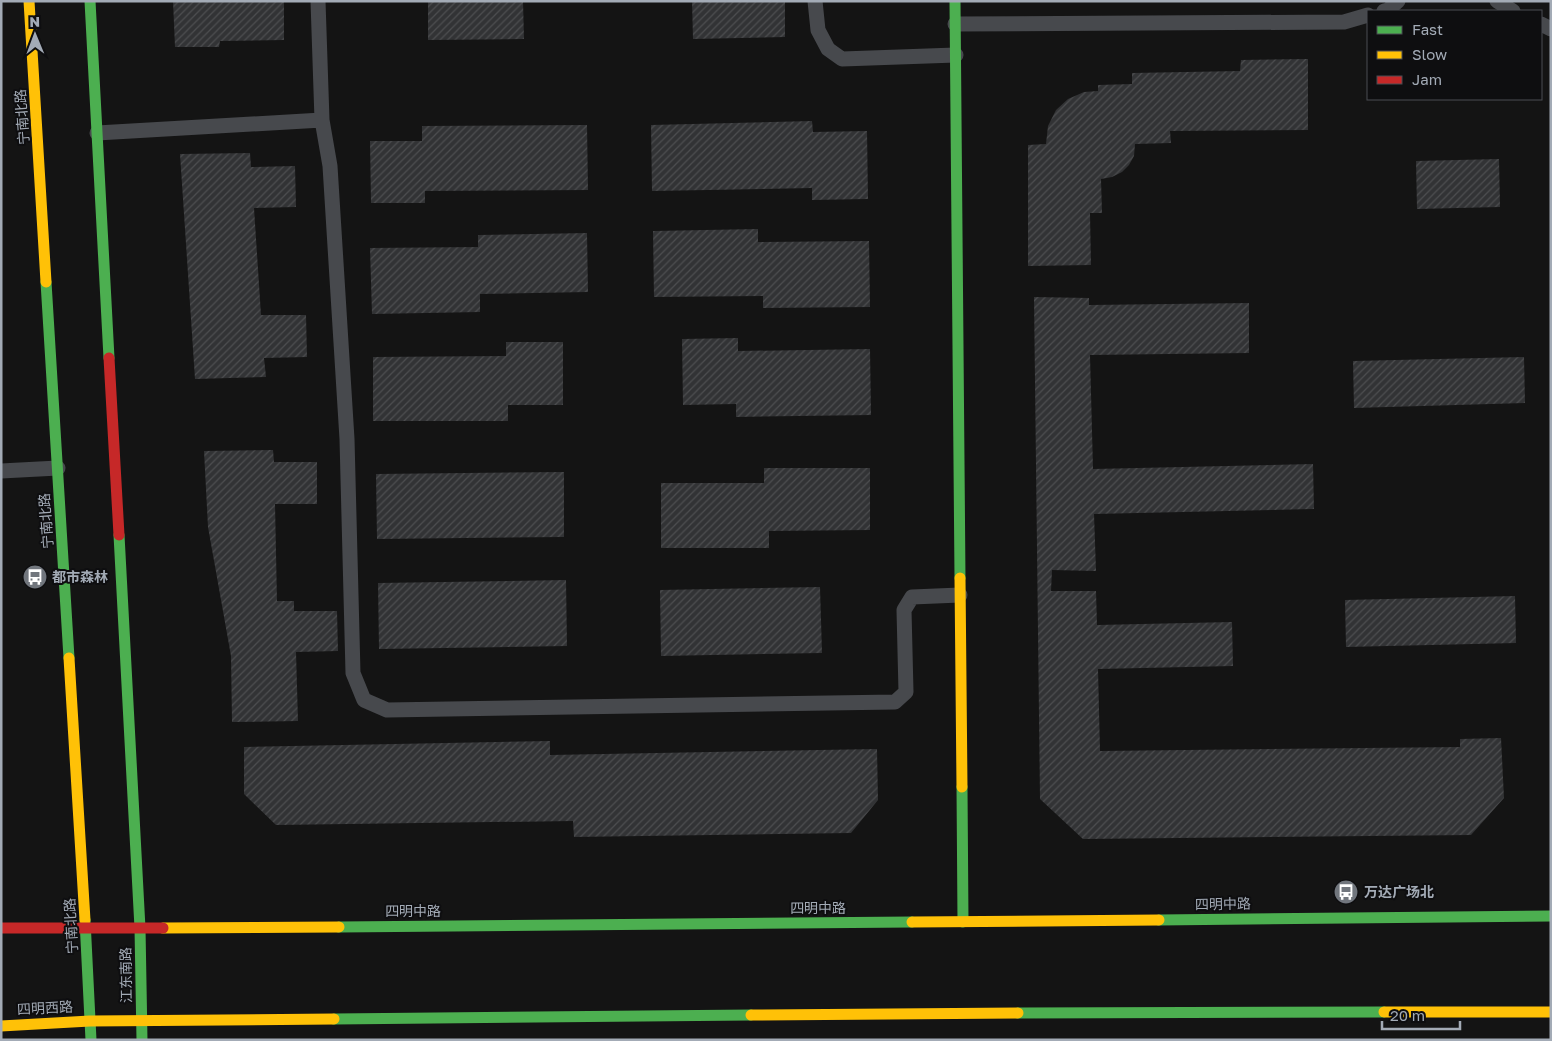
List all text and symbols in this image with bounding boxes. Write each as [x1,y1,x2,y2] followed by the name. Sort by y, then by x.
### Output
[10,10,60,60] north arrow
[1367,10,1542,100] legend
[29,13,40,30] text: N
[1412,20,1443,38] text: Fast
[1412,45,1447,63] text: Slow
[1412,70,1442,88] text: Jam
[11,89,32,146] street label: 宁南北路
[35,493,56,550] street label: 宁南北路
[22,564,48,590] bus stop icon: 都市森林
[52,568,108,585] place label: 都市森林
[1333,879,1359,905] bus stop icon: 万达广场北
[1364,883,1434,900] place label: 万达广场北
[1195,895,1251,912] street label: 四明中路
[61,898,80,954] street label: 宁南北路
[790,899,846,916] street label: 四明中路
[385,902,441,919] street label: 四明中路
[117,947,134,1003] street label: 江东南路
[17,998,73,1017] street label: 四明西路
[1382,998,1460,1030] scale bar
[1390,1006,1425,1024] text: 20 m

